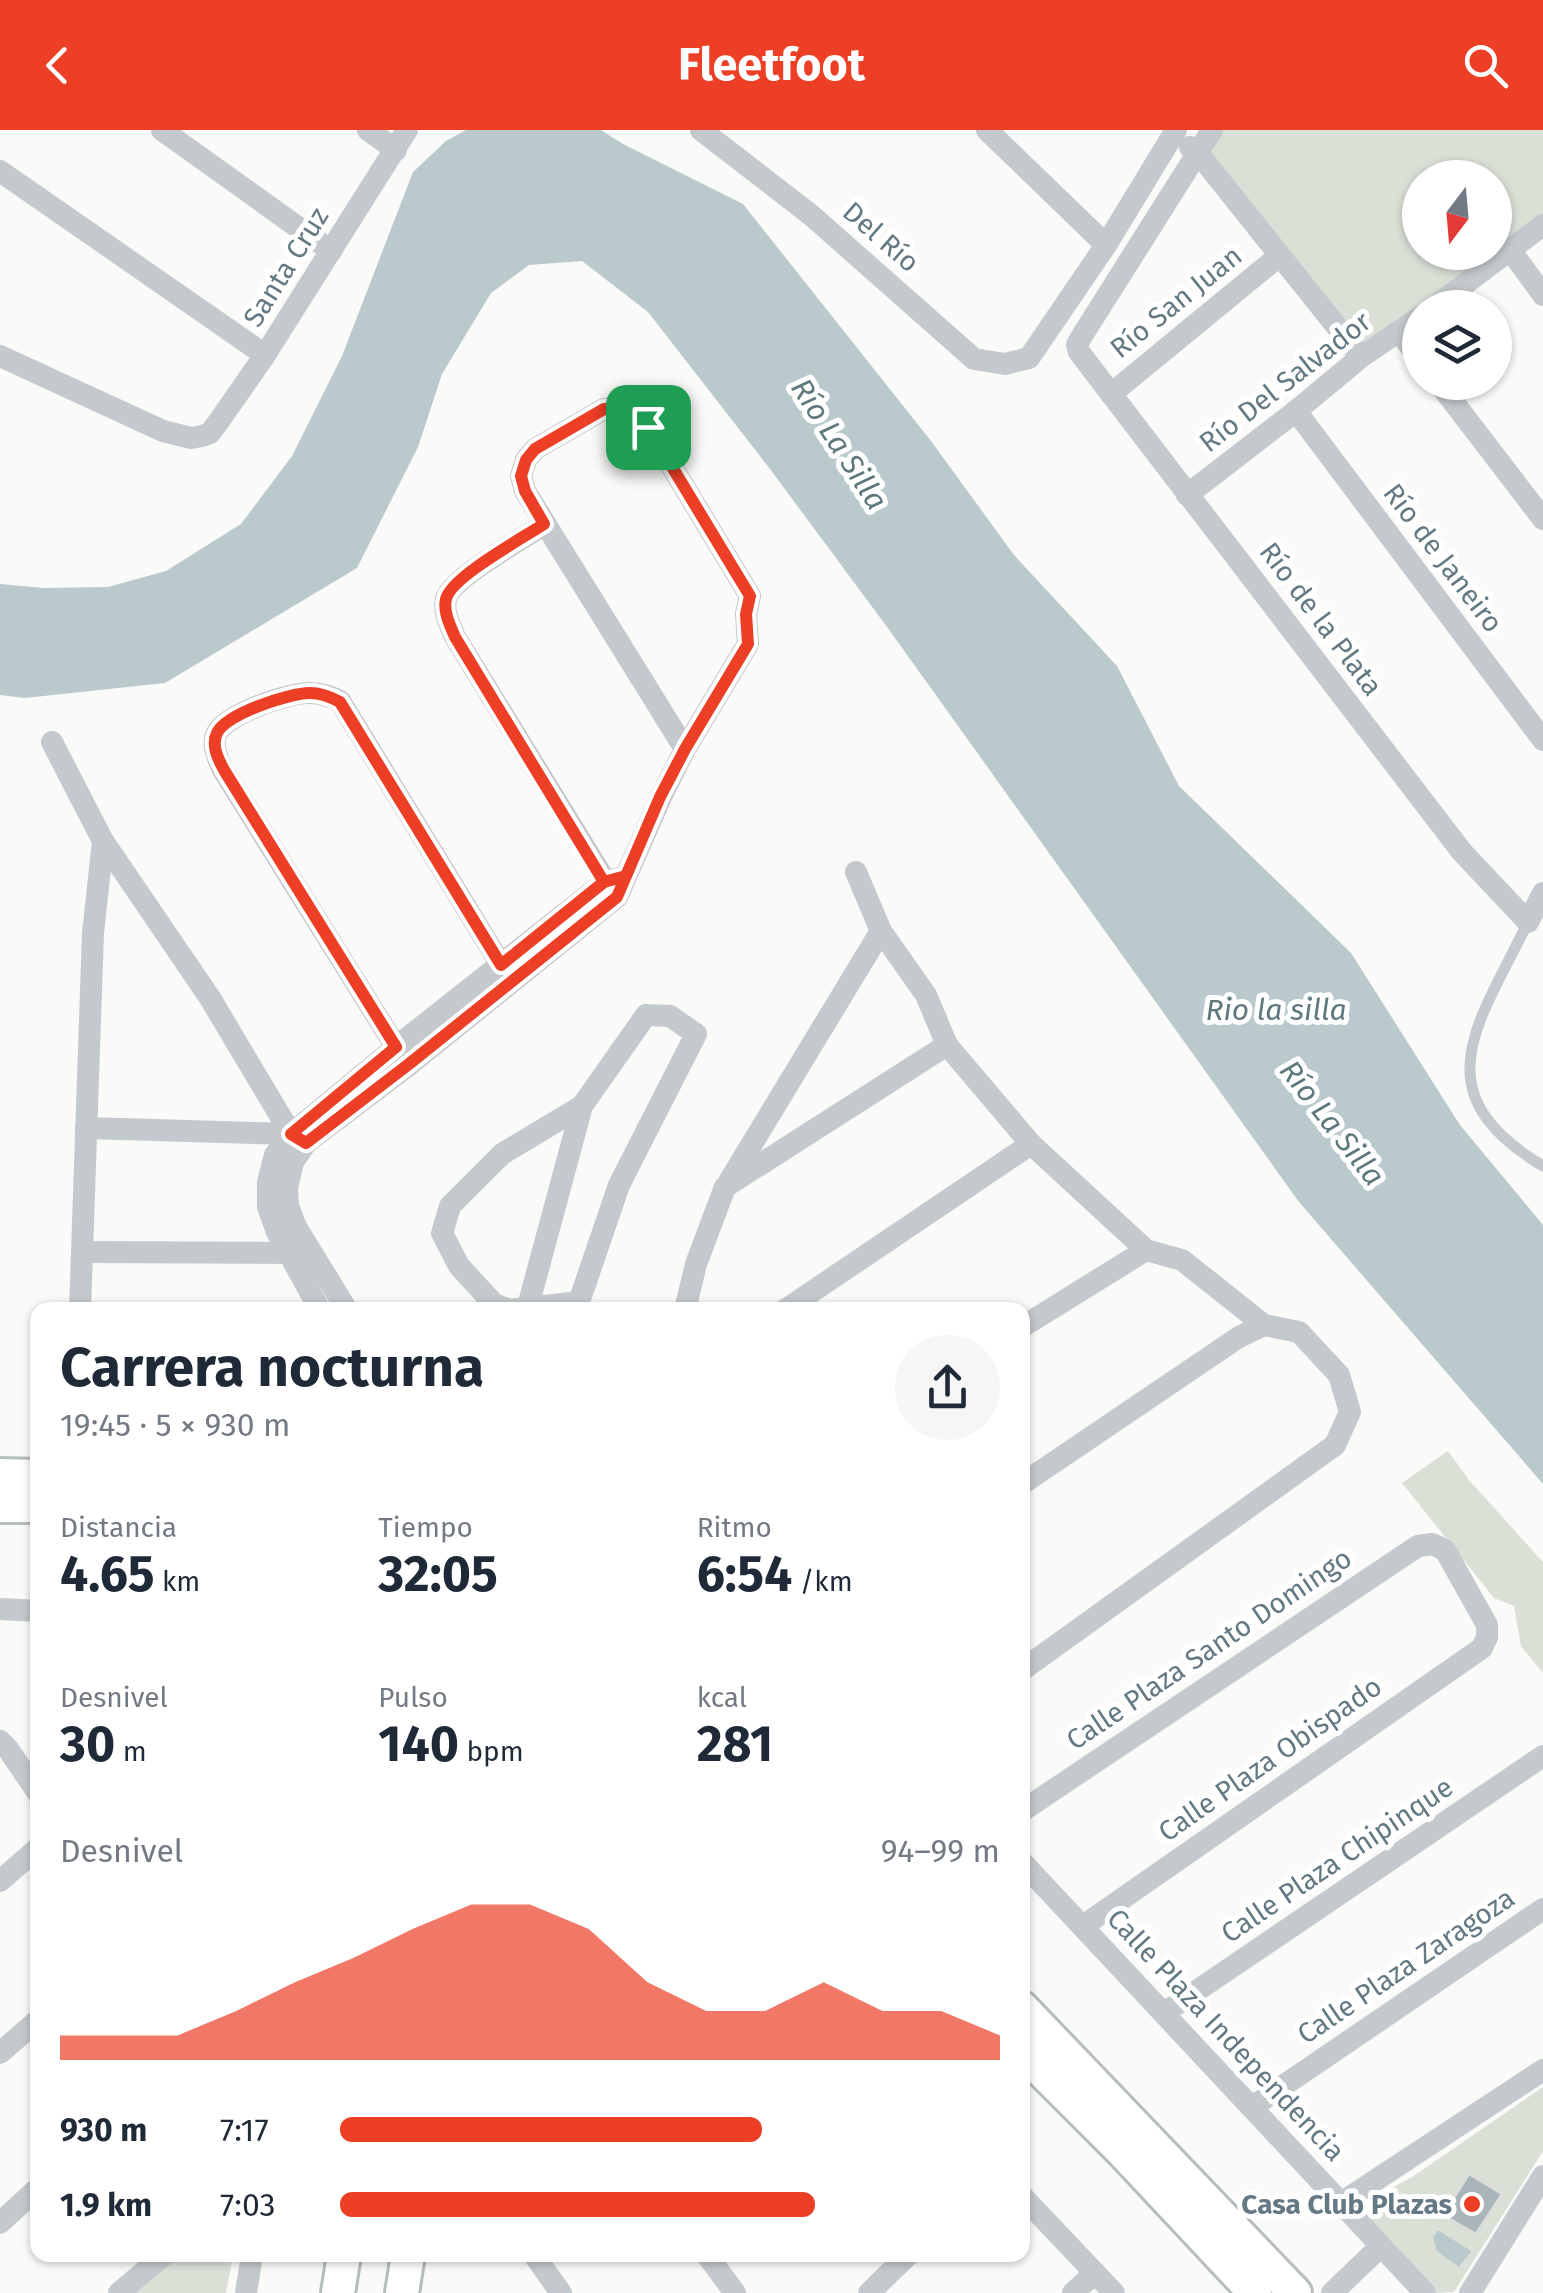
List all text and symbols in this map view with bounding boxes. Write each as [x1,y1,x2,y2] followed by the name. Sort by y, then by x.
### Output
[30,38,85,93] icon: back
[678,38,865,92] text: Fleetfoot
[1458,38,1513,93] icon: search
[1402,160,1512,270] north arrow
[1402,160,1512,400] map controls
[836,195,926,279] street label: Del Río
[236,201,336,333] street label: Santa Cruz
[1104,239,1248,365] street label: Río San Juan
[1402,290,1512,400] button: layers
[1193,305,1377,459] street label: Río Del Salvador
[783,372,895,516] water label: Río La Silla
[606,385,691,470] pin
[621,400,676,455] icon: arrive
[1376,477,1510,639] street label: Río de Janeiro
[1253,536,1389,702] street label: Río de la Plata
[1205,992,1347,1028] water label: Rio la silla
[1272,1053,1392,1193] water label: Río La Silla
[60,1335,484,1401] text: Carrera nocturna
[895,1335,1000,1440] button: share
[60,1406,290,1444] text: 19:45 · 5 × 930 m
[60,1511,177,1544] text: Distancia
[378,1511,473,1544] text: Tiempo
[697,1511,772,1544] text: Ritmo
[1060,1541,1358,1757] street label: Calle Plaza Santo Domingo
[60,1544,155,1604] text: 4.65
[378,1544,498,1604] text: 32:05
[697,1544,792,1604] text: 6:54
[155,1565,200,1598] text: km
[792,1565,853,1598] text: /km
[1152,1670,1388,1848] street label: Calle Plaza Obispado
[60,1681,168,1714] text: Desnivel
[378,1681,448,1714] text: Pulso
[697,1681,747,1714] text: kcal
[60,1714,115,1774] text: 30
[378,1714,459,1774] text: 140
[697,1714,773,1774] text: 281
[115,1735,147,1768] text: m
[459,1735,524,1768] text: bpm
[1215,1770,1459,1950] street label: Calle Plaza Chipinque
[60,1832,183,1870] text: Desnivel
[881,1832,1000,1870] text: 94–99 m
[1291,1881,1521,2051] street label: Calle Plaza Zaragoza
[1100,1902,1352,2168] street label: Calle Plaza Independencia
[60,2111,147,2149] text: 930 m
[220,2111,269,2149] text: 7:17
[60,2186,152,2224] text: 1.9 km
[220,2186,275,2224] text: 7:03
[1241,2188,1452,2221] place label: Casa Club Plazas
[1461,2193,1483,2215] marker: Casa Club Plazas

